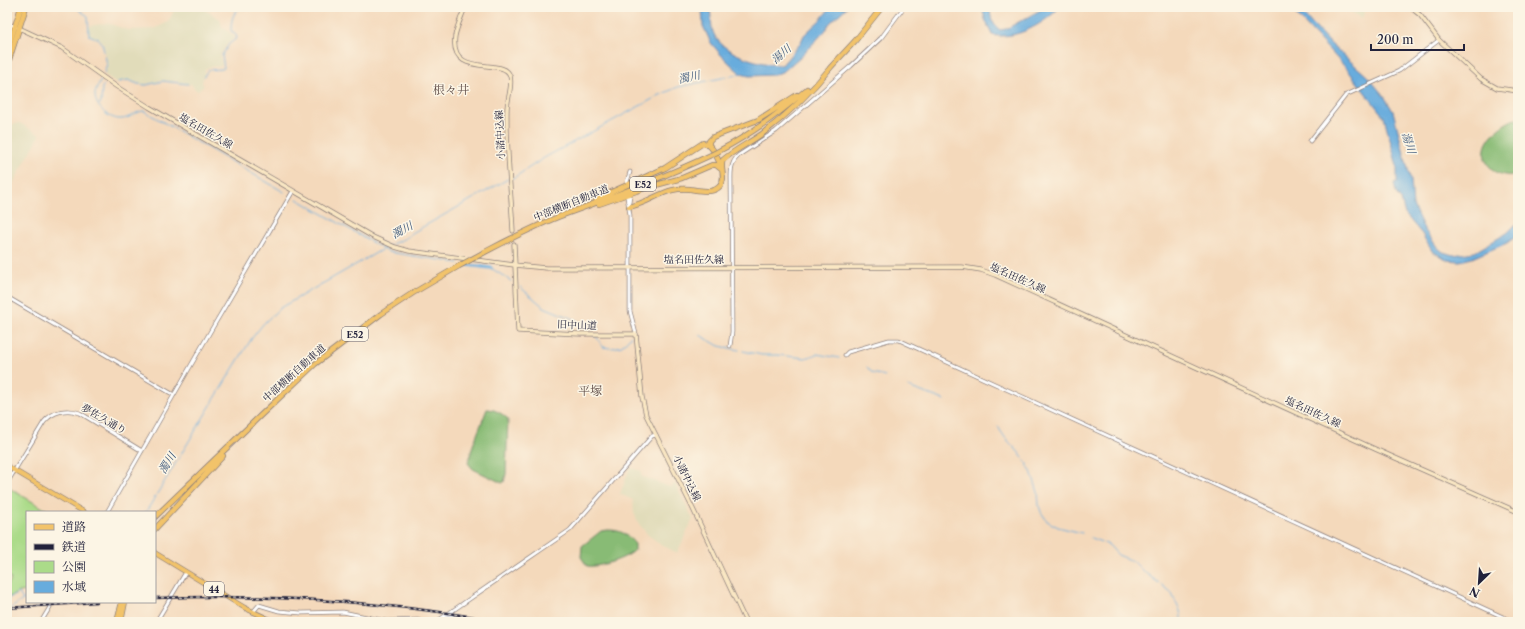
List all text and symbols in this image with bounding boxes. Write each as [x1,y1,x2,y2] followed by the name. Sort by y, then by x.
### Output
[1371,26,1464,52] scale bar
[1377,32,1414,47] text: 200 m
[768,41,795,66] water label: 湯川
[677,67,702,86] water label: 濁川
[433,82,470,97] district label: 根々井
[177,110,235,152] street label: 塩名田佐久線
[492,110,508,160] street label: 小諸中込線
[1399,130,1419,156] water label: 湯川
[630,177,656,191] road number: E52
[531,182,611,224] street label: 中部横断自動車道
[389,218,416,241] water label: 濁川
[664,253,724,266] street label: 塩名田佐久線
[988,260,1048,296] street label: 塩名田佐久線
[557,318,597,332] street label: 旧中山道
[342,327,368,341] road number: E52
[260,341,328,405] street label: 中部横断自動車道
[578,383,602,398] district label: 平塚
[1283,393,1343,431] street label: 塩名田佐久線
[79,401,129,437] street label: 夢佐久通り
[155,449,179,476] water label: 濁川
[670,453,704,503] street label: 小諸中込線
[26,511,156,603] legend
[62,519,86,534] text: 道路
[61,539,86,554] text: 鉄道
[62,559,86,574] text: 公園
[1459,563,1499,603] north arrow
[62,579,86,594] text: 水域
[204,582,224,596] road number: 44
[1467,584,1482,600] text: N

